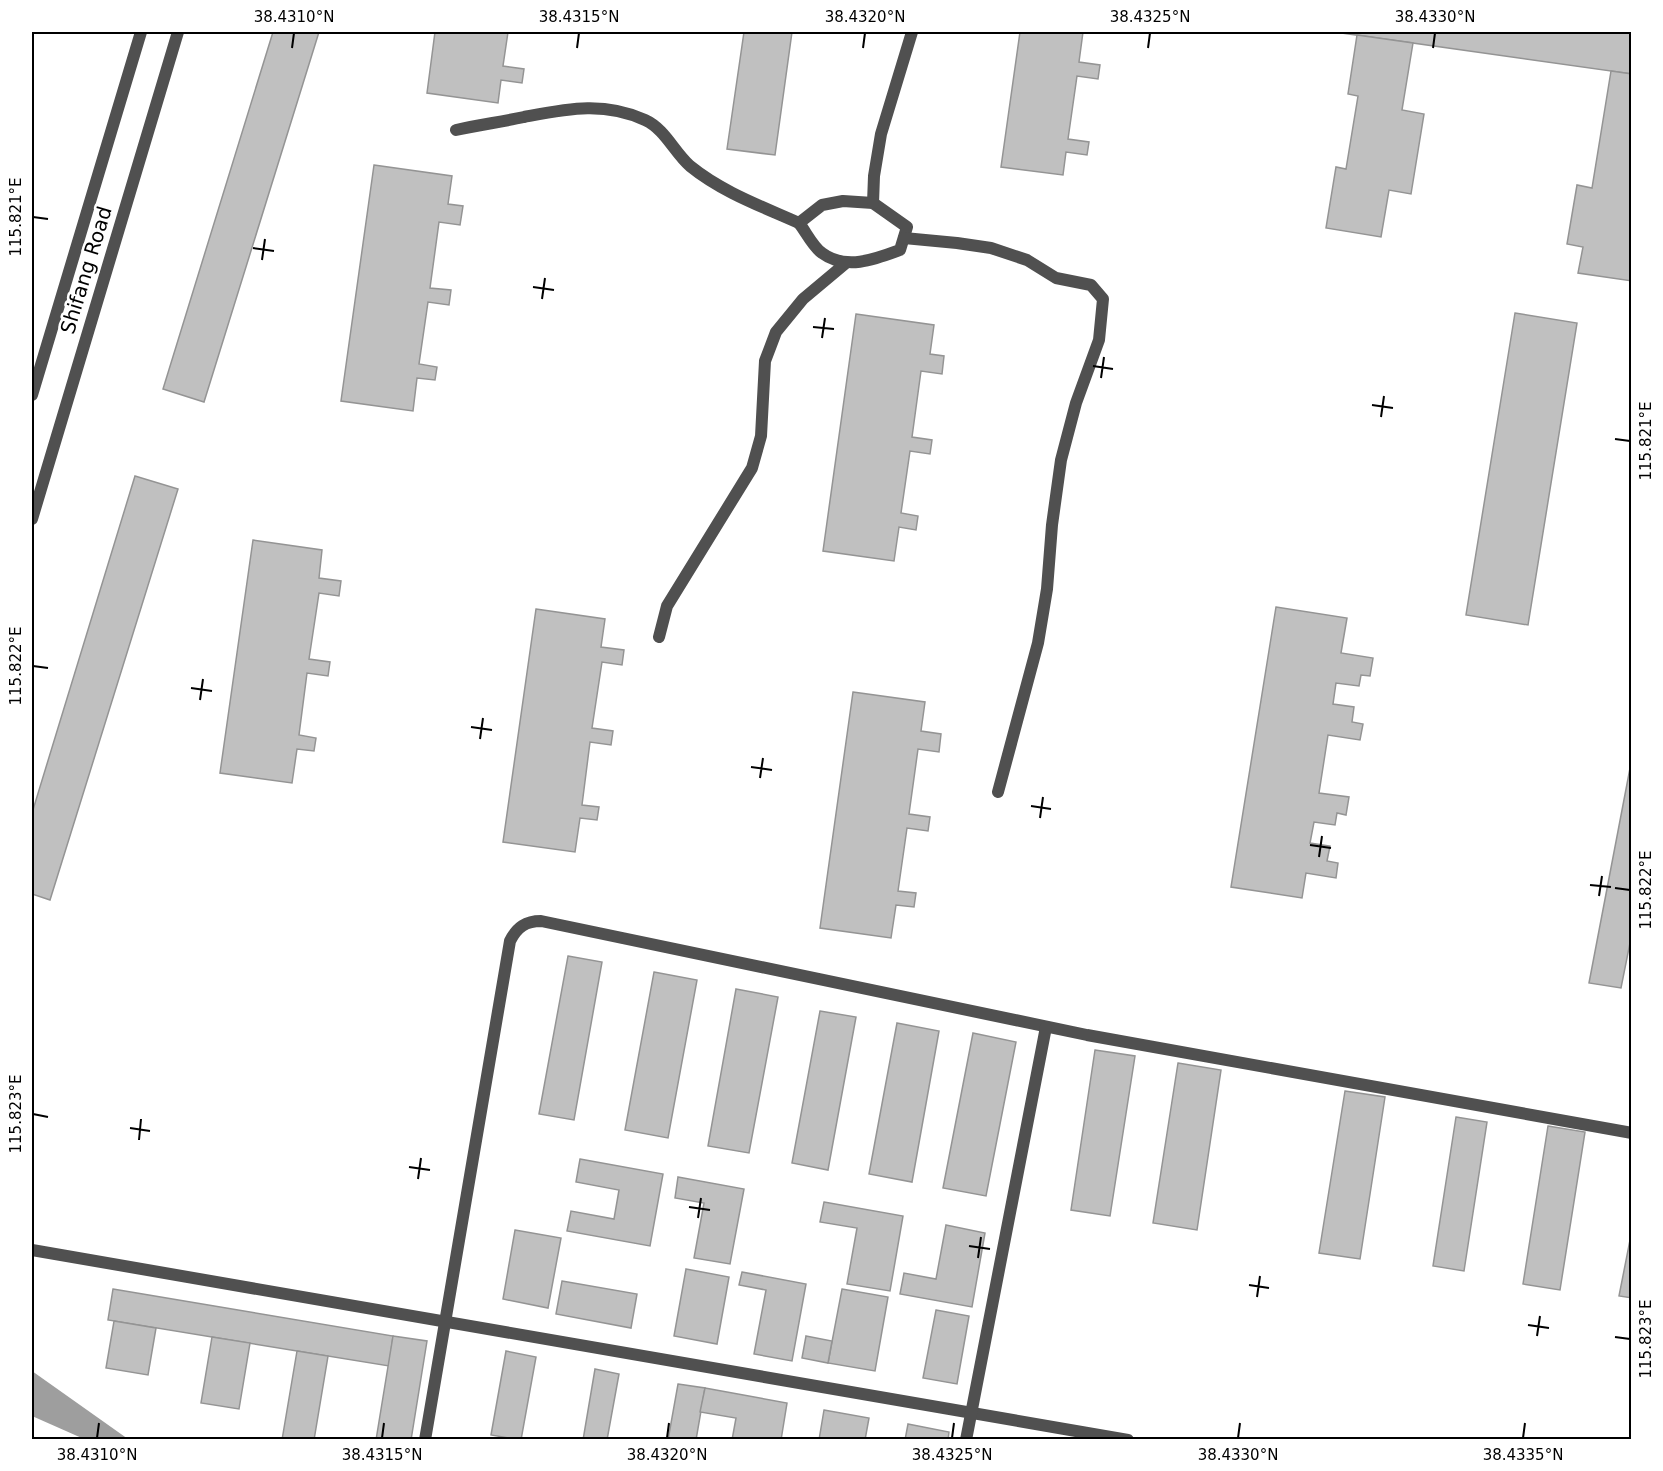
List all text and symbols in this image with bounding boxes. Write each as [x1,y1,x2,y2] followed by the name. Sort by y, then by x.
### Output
[254,8,334,26] text: 38.4310°N
[539,8,619,26] text: 38.4315°N
[825,8,905,26] text: 38.4320°N
[1110,8,1190,26] text: 38.4325°N
[1395,8,1475,26] text: 38.4330°N
[7,177,25,257] text: 115.821°E
[55,203,117,337] street label: Shifang Road
[1637,401,1655,481] text: 115.821°E
[7,626,25,706] text: 115.822°E
[1637,850,1655,930] text: 115.822°E
[7,1074,25,1154] text: 115.823°E
[1637,1299,1655,1379] text: 115.823°E
[57,1446,137,1464] text: 38.4310°N
[342,1446,422,1464] text: 38.4315°N
[627,1446,707,1464] text: 38.4320°N
[912,1446,992,1464] text: 38.4325°N
[1198,1446,1278,1464] text: 38.4330°N
[1483,1446,1563,1464] text: 38.4335°N

